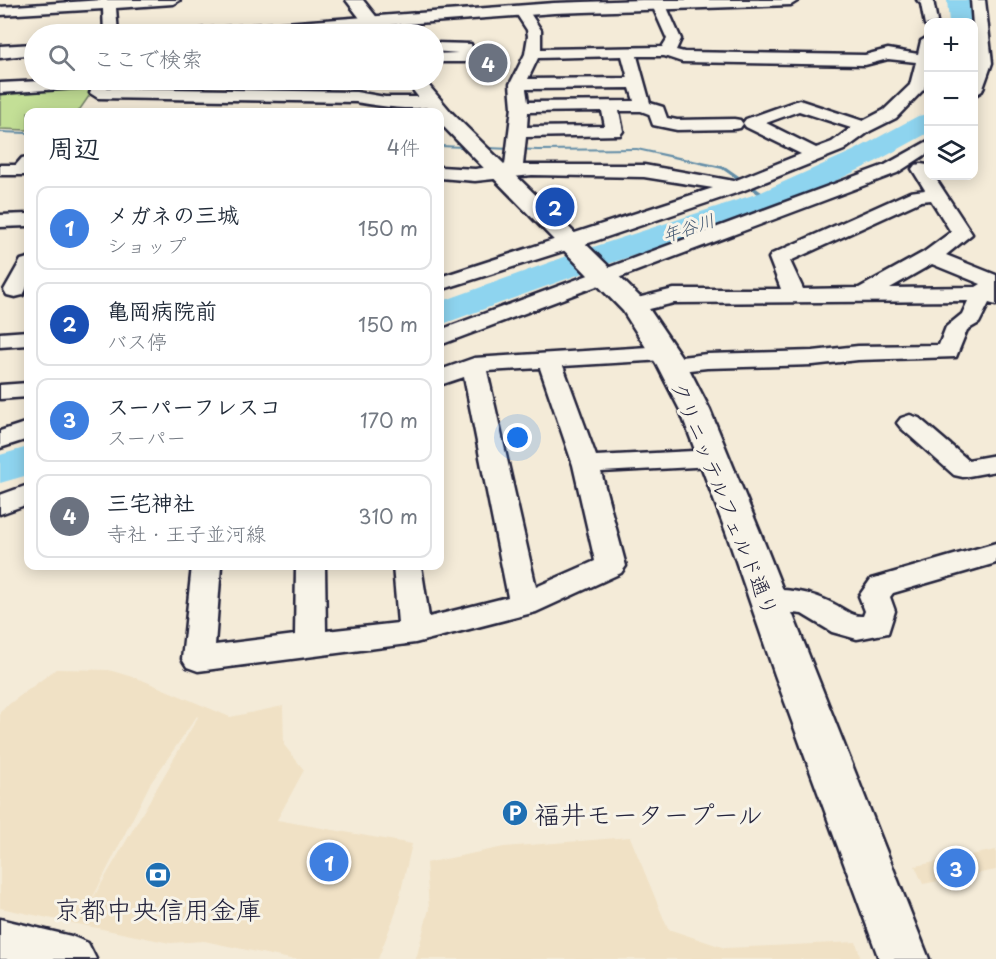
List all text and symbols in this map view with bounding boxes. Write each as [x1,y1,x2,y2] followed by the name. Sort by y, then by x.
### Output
[924,18,978,180] map controls
[924,18,978,72] button: +
[24,24,444,90] search box
[468,40,508,86] pin: 4
[45,41,78,74] icon: search
[93,41,203,74] text: ここで検索
[924,72,978,126] button: −
[924,126,978,180] button: layers
[48,128,100,167] text: 周辺
[387,132,420,162] text: 4件
[536,184,574,230] pin: 2
[107,197,239,230] text: メガネの三城
[658,206,718,248] water label: 年谷川
[65,213,74,243] text: 1
[358,213,418,243] text: 150 m
[107,230,186,260] text: ショップ
[107,293,217,326] text: 亀岡病院前
[62,309,77,339] text: 2
[358,309,418,339] text: 150 m
[107,326,167,356] text: バス停
[664,376,788,620] street label: クリニッテルフェルド通り
[107,389,281,422] text: スーパーフレスコ
[63,405,76,435] text: 3
[360,405,418,435] text: 170 m
[107,422,186,452] text: スーパー
[503,423,532,452] your location
[107,485,195,518] text: 三宅神社
[63,501,76,531] text: 4
[358,501,418,531] text: 310 m
[107,518,266,548] text: 寺社 · 王子並河線
[534,794,763,833] place label: 福井モータープール
[500,798,530,828] parking icon: 福井モータープール
[310,840,348,884] pin: 1
[936,846,976,890] pin: 3
[143,860,173,890] bank icon: 京都中央信用金庫
[54,889,262,928] place label: 京都中央信用金庫

